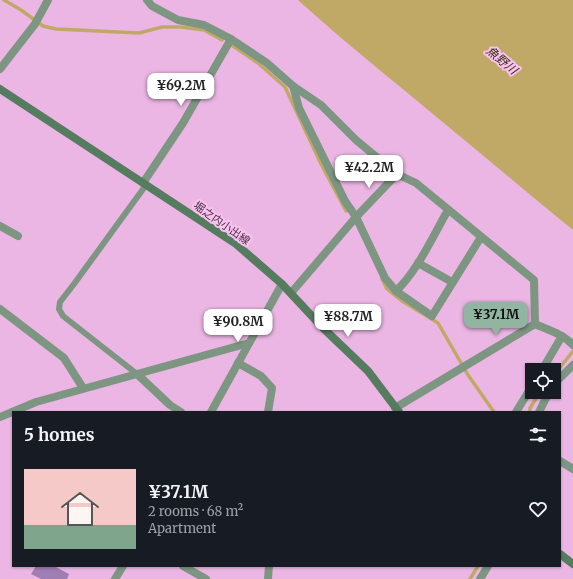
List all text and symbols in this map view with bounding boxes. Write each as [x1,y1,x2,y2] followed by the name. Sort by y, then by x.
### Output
[483,43,522,79] water label: 魚野川
[148,73,214,107] pin: ¥69.2M
[156,77,206,94] text: ¥69.2M
[336,155,402,189] pin: ¥42.2M
[344,159,394,176] text: ¥42.2M
[191,198,253,248] street label: 堀之内小出線
[463,302,529,336] pin: ¥37.1M
[315,304,381,338] pin: ¥88.7M
[473,306,519,323] text: ¥37.1M
[323,308,373,325] text: ¥88.7M
[205,309,271,343] pin: ¥90.8M
[213,313,263,330] text: ¥90.8M
[525,363,561,399] map controls
[525,363,561,399] button: locate
[24,424,95,446] text: 5 homes
[527,424,549,446] icon: filters
[148,481,209,503] text: ¥37.1M
[56,485,104,533] icon: home
[527,498,549,520] icon: heart
[148,503,243,520] text: 2 rooms · 68 m²
[148,520,216,537] text: Apartment

